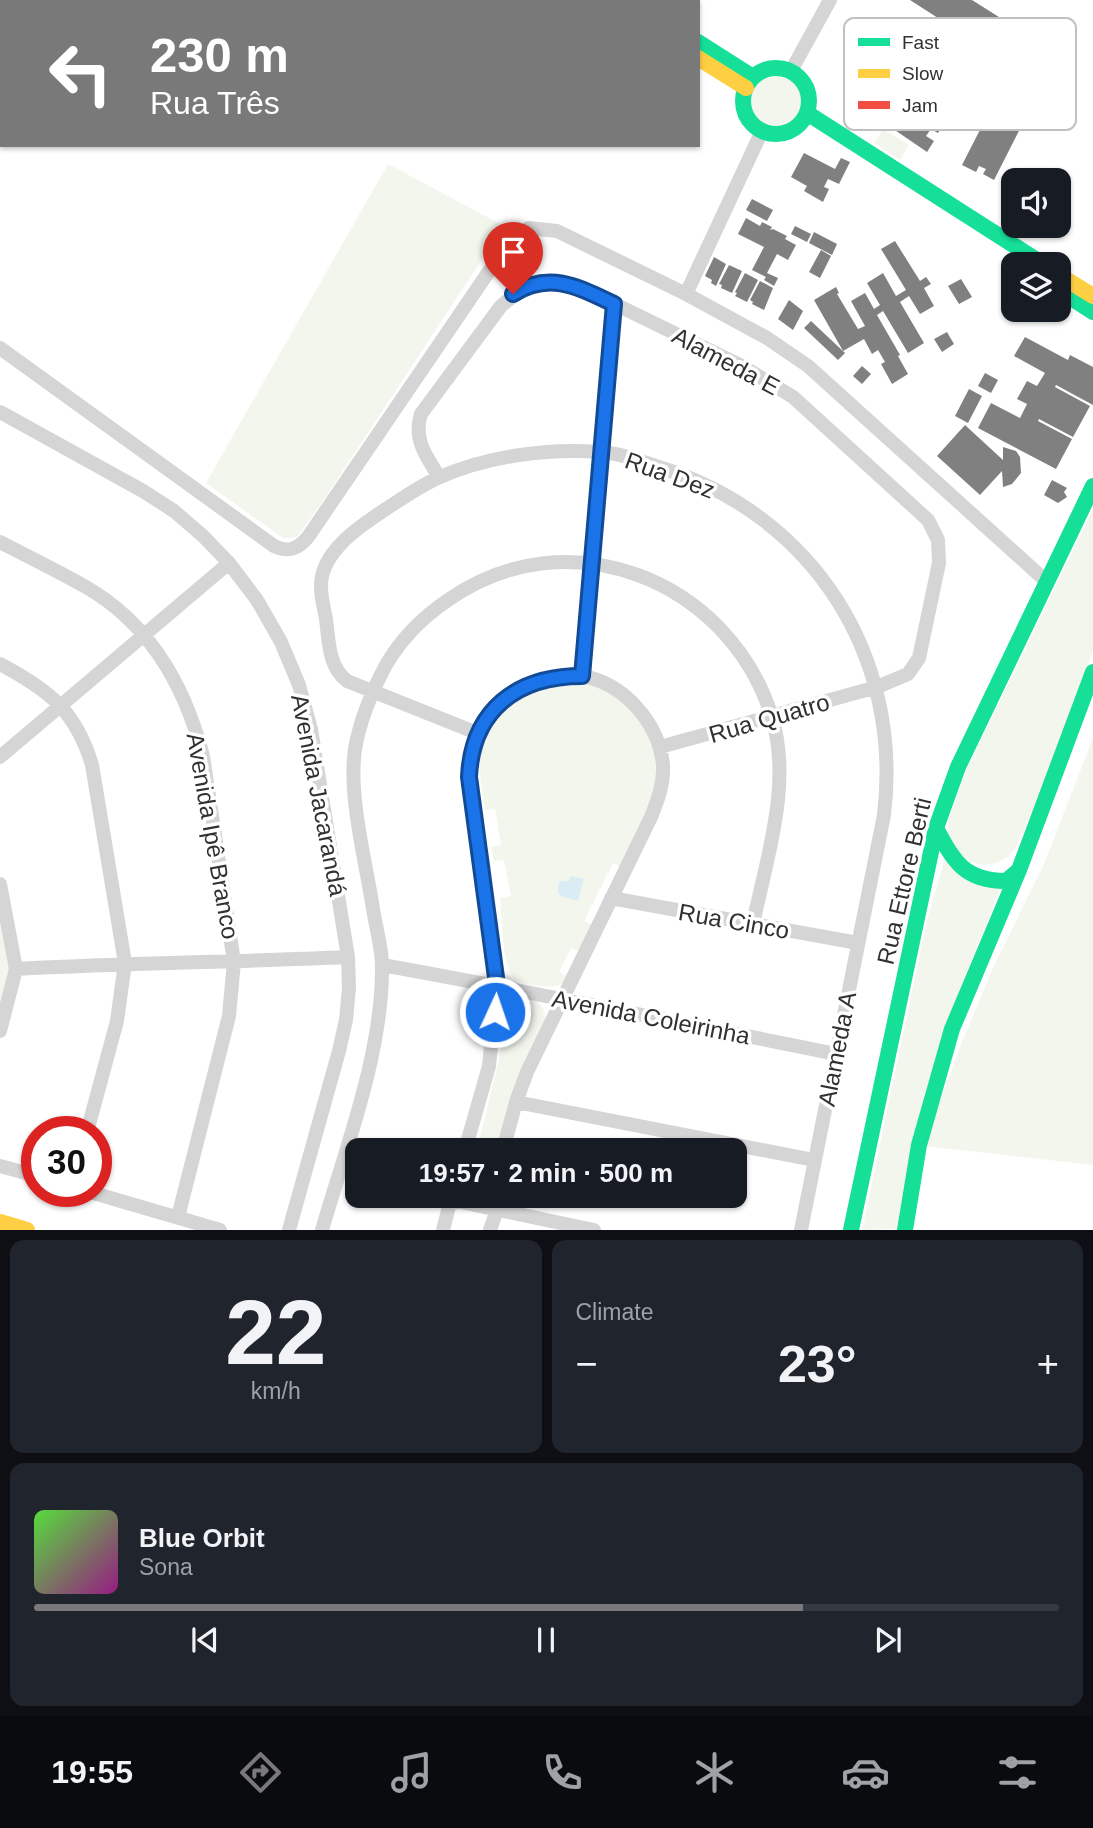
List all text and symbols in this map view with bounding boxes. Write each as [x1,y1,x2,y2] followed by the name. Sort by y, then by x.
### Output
[844,18,1076,130] legend
[35,28,126,119] icon: left
[150,28,289,82] text: 230 m
[902,32,940,53] text: Fast
[902,63,943,84] text: Slow
[150,85,280,121] text: Rua Três
[902,95,938,116] text: Jam
[1001,168,1071,322] map controls
[1001,168,1071,238] button: sound
[483,222,543,294] pin
[494,233,532,271] icon: arrive
[1001,252,1071,322] button: layers
[668,322,784,400] street label: Alameda E
[622,446,718,504] street label: Rua Dez
[706,688,832,748] street label: Rua Quatro
[286,692,352,899] street label: Avenida Jacarandá
[182,731,244,941] street label: Avenida Ipê Branco
[872,795,936,967] street label: Rua Ettore Berti
[676,898,792,944] street label: Rua Cinco
[458,975,532,1049] position arrow
[550,985,753,1050] street label: Avenida Coleirinha
[813,989,861,1109] street label: Alameda A
[21,1116,112,1207] speed limit sign: 30
[419,1158,673,1188] text: 19:57 · 2 min · 500 m
[225,1282,326,1383] text: 22
[576,1299,653,1325] text: Climate
[778,1335,857,1393] text: 23°
[576,1343,598,1385] text: −
[1037,1343,1059,1385] text: +
[251,1378,301,1404] text: km/h
[139,1523,265,1553] text: Blue Orbit
[139,1554,193,1580] text: Sona
[186,1621,224,1659] icon: previous
[527,1621,565,1659] icon: pause
[869,1621,907,1659] icon: next
[236,1748,285,1797] icon: directions
[387,1748,436,1797] icon: music
[538,1748,587,1797] icon: phone
[690,1748,739,1797] icon: climate
[841,1748,890,1797] icon: car
[993,1748,1042,1797] icon: filters
[51,1754,133,1790] text: 19:55

